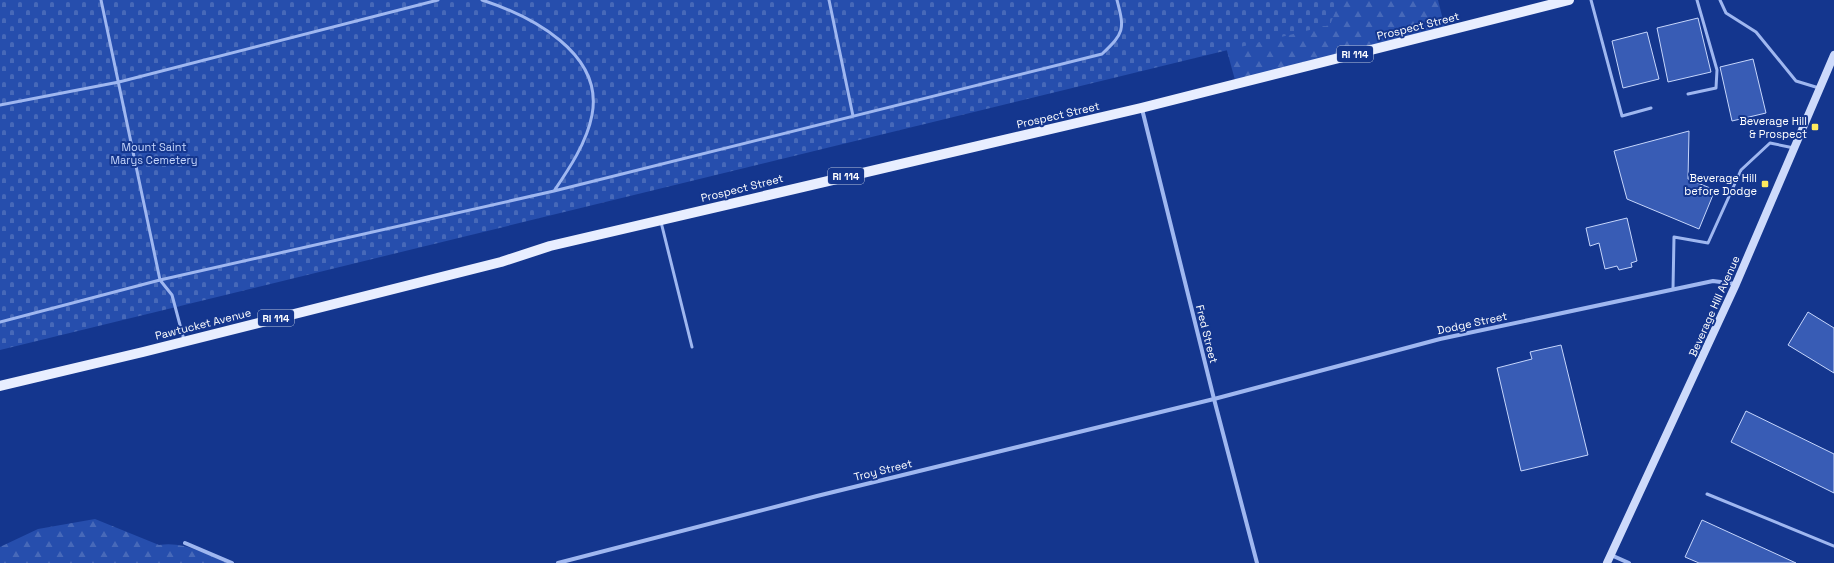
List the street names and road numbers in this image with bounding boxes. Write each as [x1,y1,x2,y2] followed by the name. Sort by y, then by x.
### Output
[1375,9,1461,43] street label: Prospect Street
[1337,46,1373,62] road number: RI 114
[1015,99,1101,131] street label: Prospect Street
[828,168,864,184] road number: RI 114
[699,171,785,205] street label: Prospect Street
[1685,253,1743,359] street label: Beverage Hill Avenue
[1193,303,1221,365] street label: Fred Street
[154,305,252,343] street label: Pawtucket Avenue
[1436,309,1508,337] street label: Dodge Street
[258,310,294,326] road number: RI 114
[852,456,914,484] street label: Troy Street

